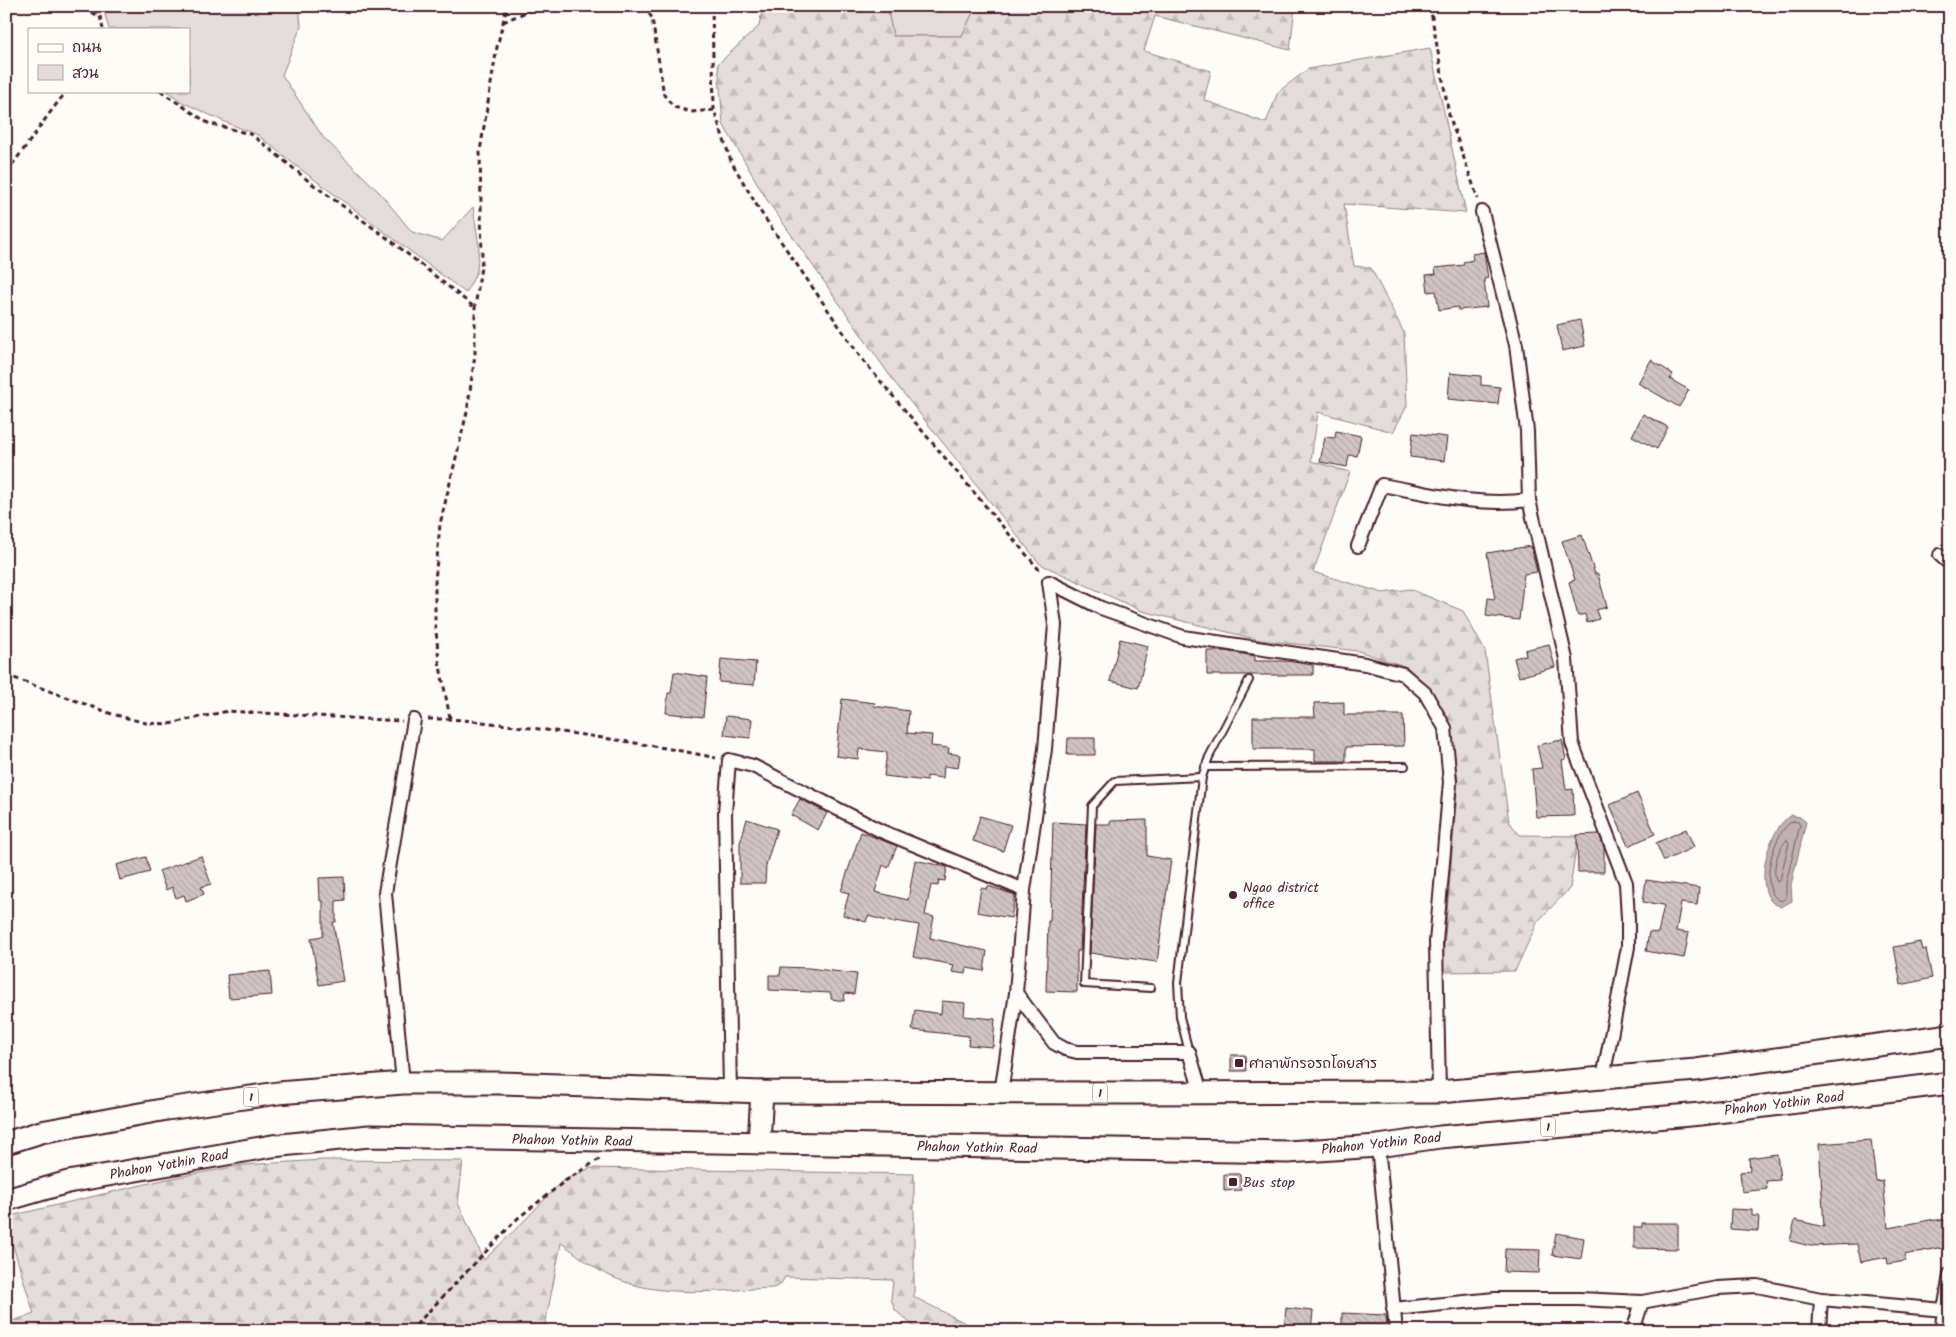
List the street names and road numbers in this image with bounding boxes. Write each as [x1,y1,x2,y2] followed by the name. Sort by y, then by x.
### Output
[1092,1084,1108,1102] road number: 1
[1723,1086,1846,1122] street label: Phahon Yothin Road
[244,1088,258,1106] road number: 1
[1540,1118,1556,1136] road number: 1
[1320,1127,1443,1161] street label: Phahon Yothin Road
[512,1129,633,1153] street label: Phahon Yothin Road
[917,1136,1038,1160] street label: Phahon Yothin Road
[108,1144,231,1186] street label: Phahon Yothin Road

